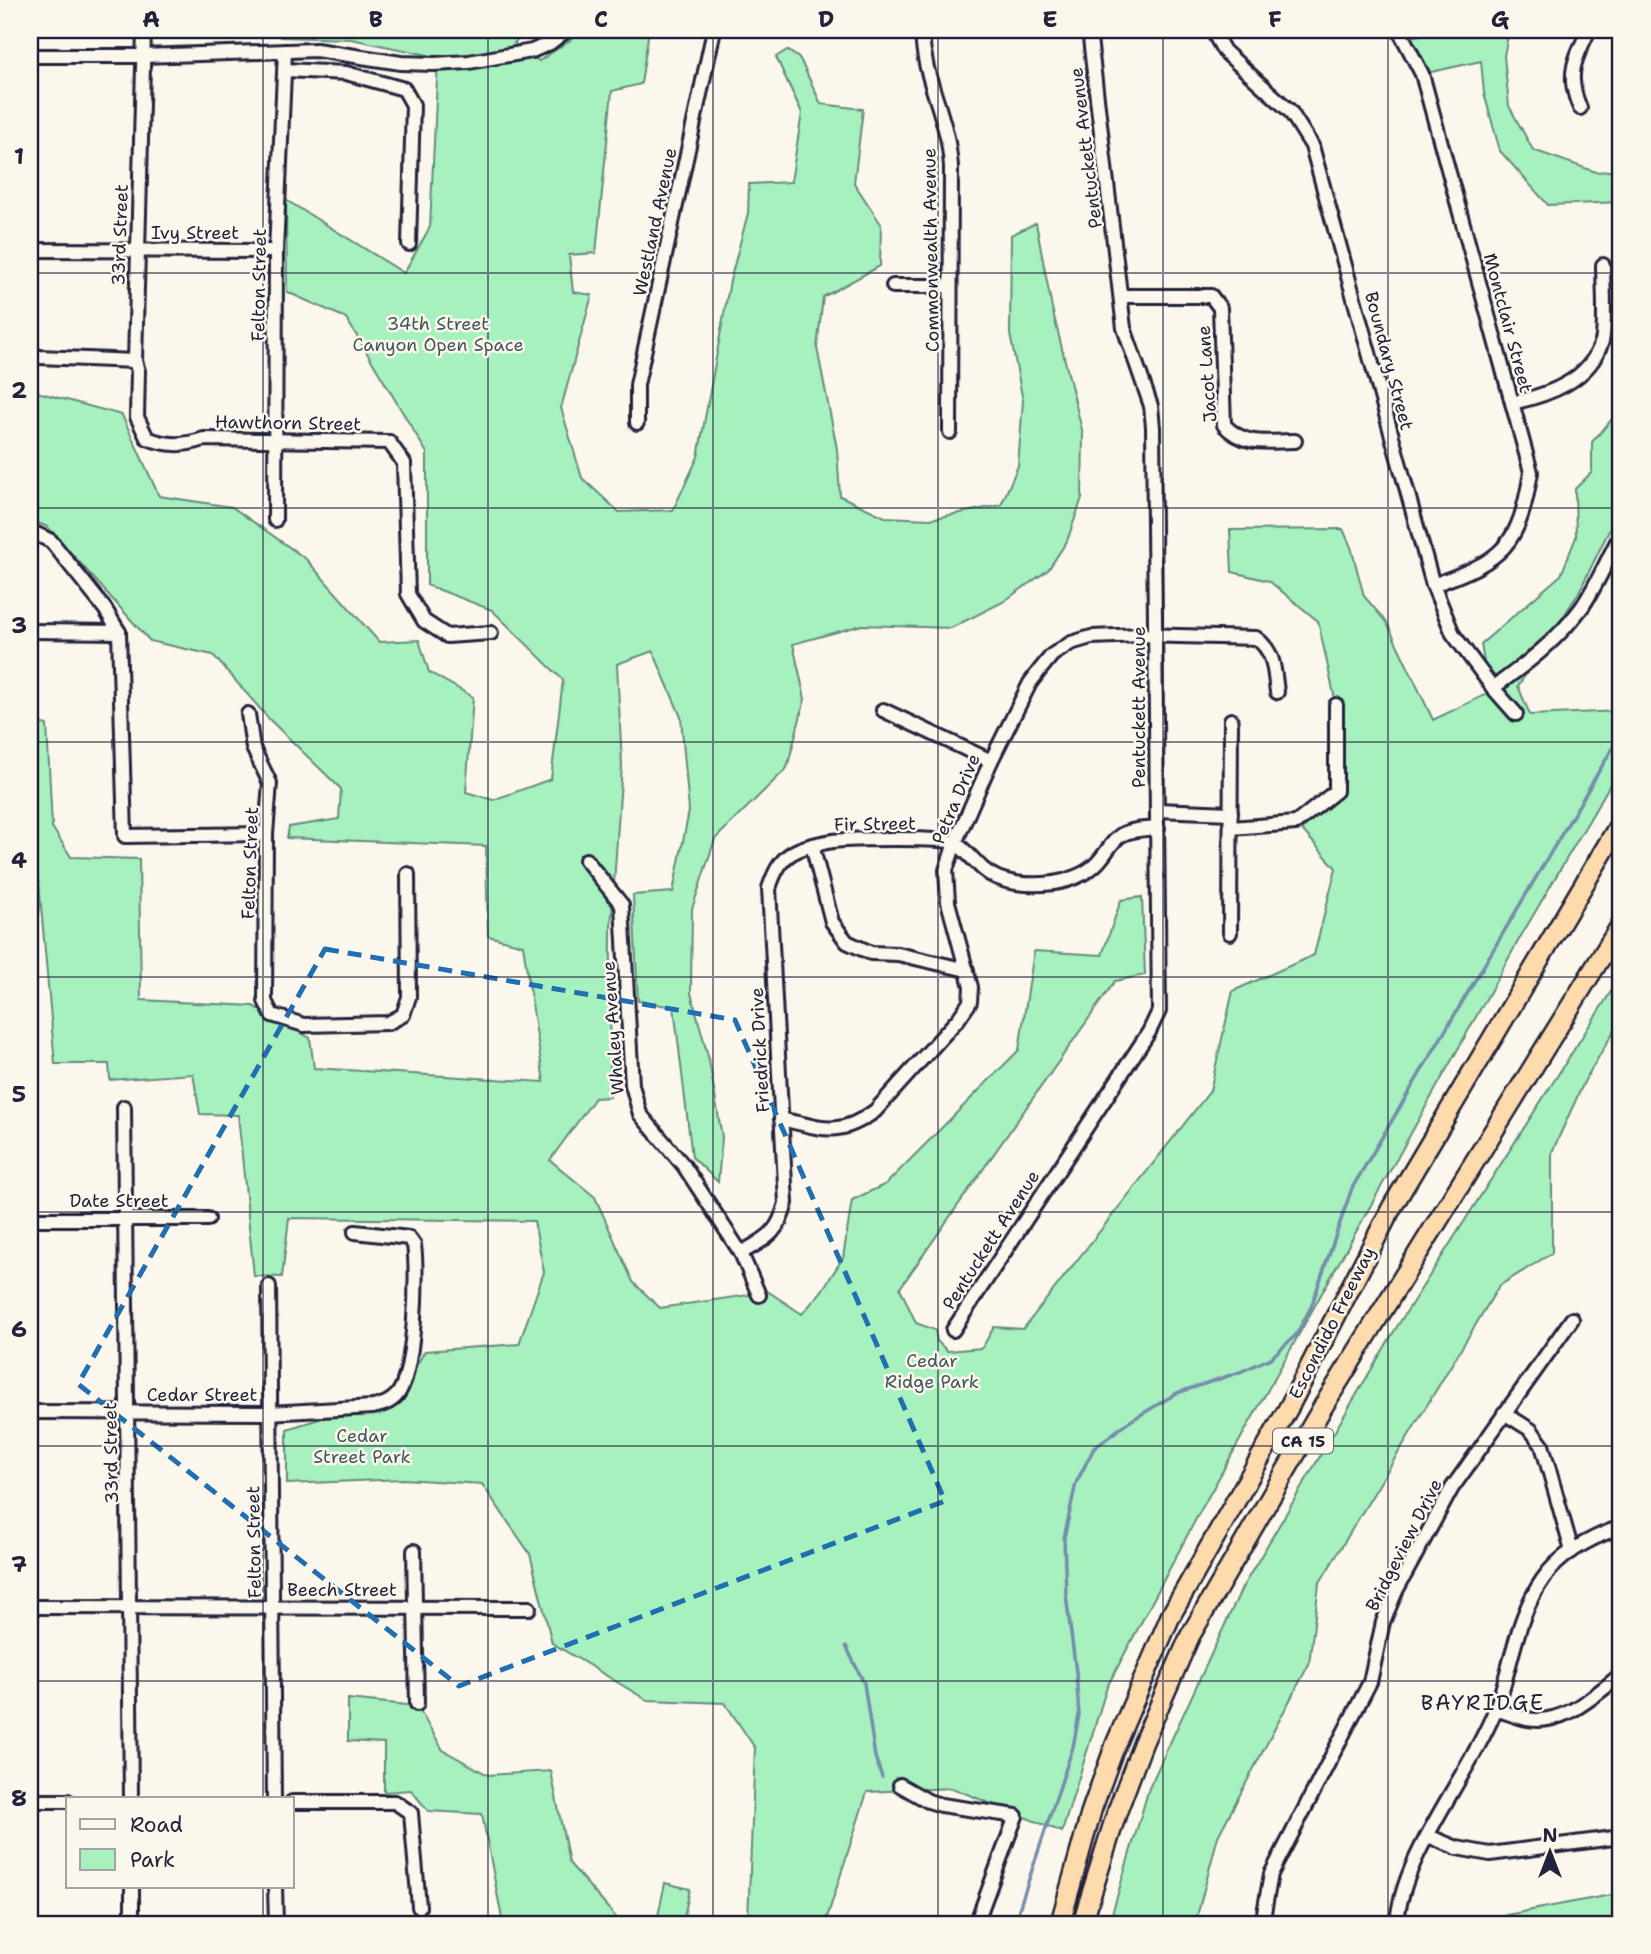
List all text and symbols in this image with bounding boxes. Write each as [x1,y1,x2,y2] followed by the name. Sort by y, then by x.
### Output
[142,4,160,34] text: A
[369,4,383,34] text: B
[594,4,608,34] text: C
[818,4,834,34] text: D
[1042,4,1058,34] text: E
[1268,4,1282,34] text: F
[1491,4,1510,34] text: G
[1064,66,1108,230] street label: Pentuckett Avenue
[14,141,24,171] text: 1
[628,146,682,298] street label: Westland Avenue
[917,148,945,352] street label: Commonwealth Avenue
[106,184,134,286] street label: 33rd Street
[151,221,239,245] street label: Ivy Street
[246,228,272,342] street label: Felton Street
[1478,250,1538,396] street label: Montclair Street
[1359,289,1419,433] street label: Boundary Street
[352,312,524,357] park label: 34th Street Canyon Open Space
[1192,325,1222,423] street label: Jacot Lane
[11,375,27,405] text: 2
[215,410,362,436] street label: Hawthorn Street
[11,610,27,640] text: 3
[1127,626,1151,788] street label: Pentuckett Avenue
[926,750,986,848] street label: Petra Drive
[236,806,264,920] street label: Felton Street
[834,811,916,837] street label: Fir Street
[11,845,27,875] text: 4
[596,960,630,1096] street label: Whaley Avenue
[745,987,775,1113] street label: Friedrick Drive
[12,1079,26,1109] text: 5
[937,1166,1045,1314] street label: Pentuckett Avenue
[69,1189,169,1213] street label: Date Street
[1283,1243,1381,1403] street label: Escondido Freeway
[11,1314,27,1344] text: 6
[885,1349,979,1394] park label: Cedar Ridge Park
[147,1383,257,1407] street label: Cedar Street
[98,1402,124,1504] street label: 33rd Street
[313,1424,411,1469] park label: Cedar Street Park
[1273,1428,1333,1454] road number: CA 15
[1360,1475,1448,1615] street label: Bridgeview Drive
[241,1485,267,1599] street label: Felton Street
[11,1549,27,1579] text: 7
[287,1578,397,1602] street label: Beech Street
[1421,1689,1545,1717] district label: BAYRIDGE
[11,1783,27,1813] text: 8
[66,1797,294,1888] legend
[130,1811,183,1839] text: Road
[1514,1818,1584,1888] north arrow
[1542,1823,1558,1848] text: N
[130,1846,175,1874] text: Park

